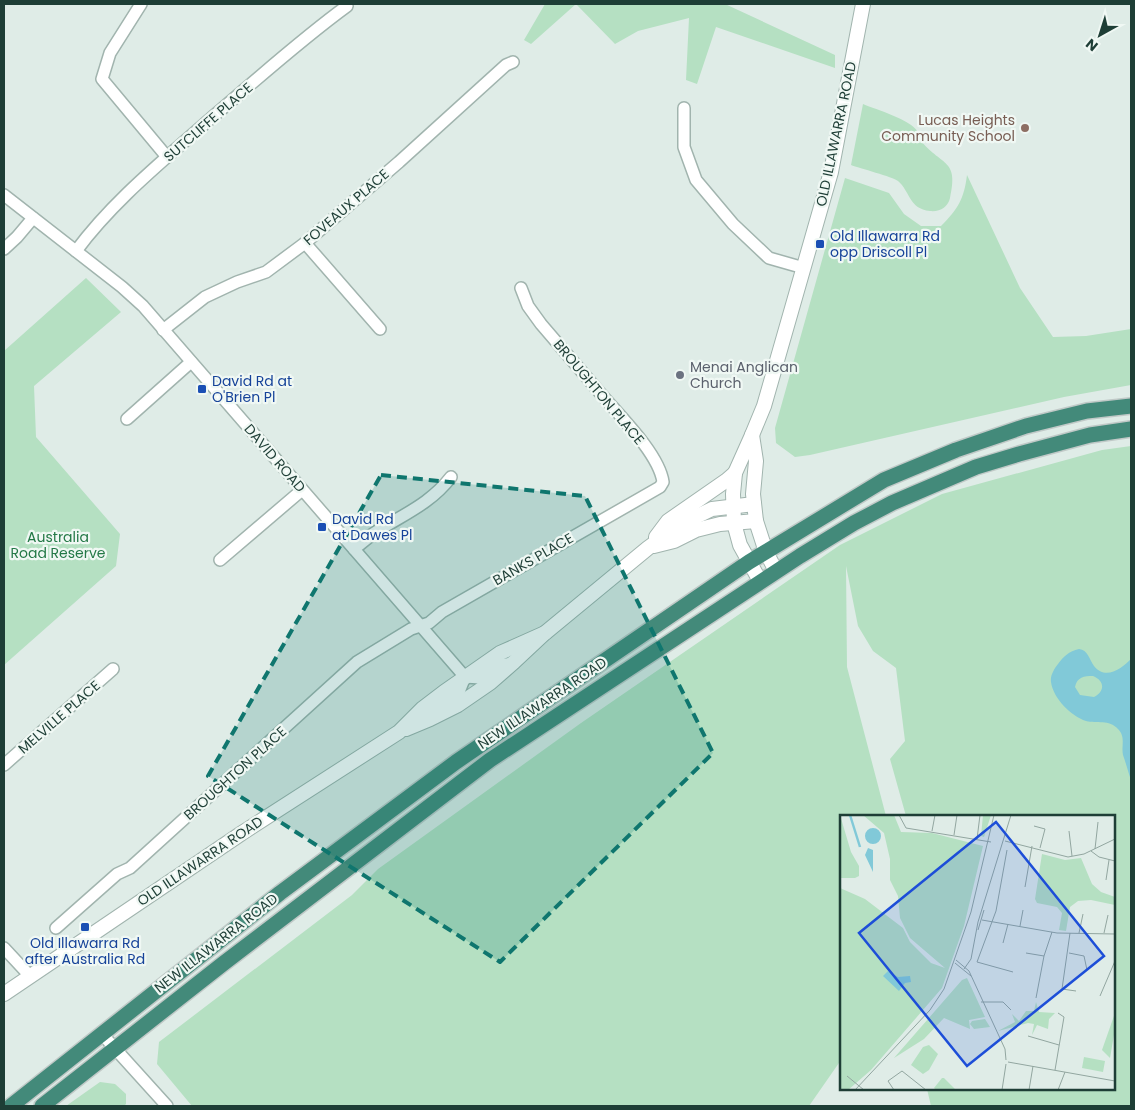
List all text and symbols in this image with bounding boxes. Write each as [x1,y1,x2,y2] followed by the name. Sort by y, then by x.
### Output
[1075,10,1125,60] north arrow
[1081,34,1102,56] text: N
[811,60,861,208] street label: OLD ILLAWARRA ROAD
[159,78,257,166] street label: SUTCLIFFE PLACE
[881,110,1015,146] place label: Lucas Heights Community School
[1019,122,1031,134] marker: Lucas Heights Community School
[299,164,393,250] street label: FOVEAUX PLACE
[830,226,940,262] place label: Old Illawarra Rd opp Driscoll Pl
[814,238,826,250] marker: Old Illawarra Rd opp Driscoll Pl
[549,335,649,449] street label: BROUGHTON PLACE
[690,357,798,393] place label: Menai Anglican Church
[674,369,686,381] marker: Menai Anglican Church
[212,371,292,407] place label: David Rd at O'Brien Pl
[196,383,208,395] marker: David Rd at O'Brien Pl
[240,419,310,497] street label: DAVID ROAD
[332,509,412,545] place label: David Rd at Dawes Pl
[316,521,328,533] marker: David Rd at Dawes Pl
[10,527,106,563] park label: Australia Road Reserve
[489,528,577,590] street label: BANKS PLACE
[474,652,610,754] street label: NEW ILLAWARRA ROAD
[14,676,104,758] street label: MELVILLE PLACE
[179,721,291,825] street label: BROUGHTON PLACE
[133,811,267,911] street label: OLD ILLAWARRA ROAD
[840,815,1115,1090] inset map
[150,888,282,998] street label: NEW ILLAWARRA ROAD
[79,921,91,933] marker: Old Illawarra Rd after Australia Rd
[25,933,145,969] place label: Old Illawarra Rd after Australia Rd

